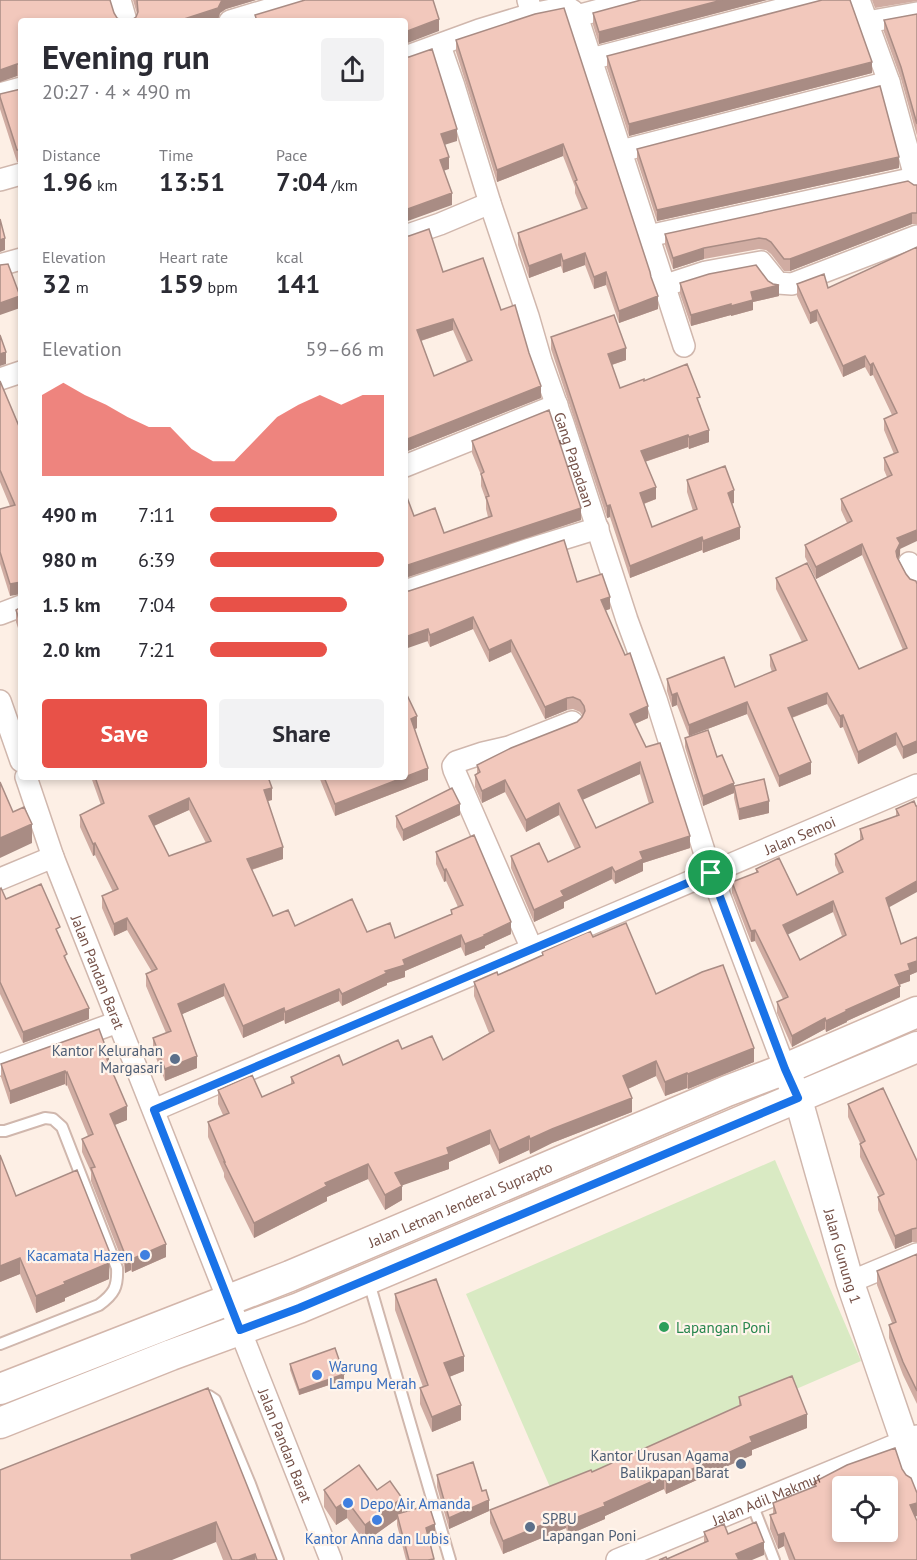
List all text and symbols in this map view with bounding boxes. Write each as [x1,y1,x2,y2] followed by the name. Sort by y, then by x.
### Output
[42,35,210,78] text: Evening run
[321,38,384,101] button: share
[42,79,191,105] text: 20:27 · 4 × 490 m
[42,145,101,165] text: Distance
[159,145,193,165] text: Time
[276,145,307,165] text: Pace
[42,165,93,198] text: 1.96
[159,165,225,198] text: 13:51
[276,165,327,198] text: 7:04
[93,175,118,195] text: km
[327,175,358,195] text: /km
[42,247,106,267] text: Elevation
[159,247,228,267] text: Heart rate
[276,247,303,267] text: kcal
[42,267,71,300] text: 32
[159,267,203,300] text: 159
[276,267,320,300] text: 141
[71,277,89,297] text: m
[203,277,238,297] text: bpm
[42,336,122,362] text: Elevation
[306,336,384,362] text: 59–66 m
[550,409,599,510] street label: Gang Papadaan
[42,502,97,528] text: 490 m
[138,502,175,528] text: 7:11
[42,547,97,573] text: 980 m
[138,547,175,573] text: 6:39
[42,592,101,618] text: 1.5 km
[138,592,175,618] text: 7:04
[42,637,101,663] text: 2.0 km
[138,637,175,663] text: 7:21
[42,699,207,768] button: Save
[219,699,384,768] button: Share
[760,811,838,859] street label: Jalan Semoi
[685,847,736,898] pin
[694,856,727,889] icon: arrive
[67,911,130,1032] street label: Jalan Pandan Barat
[52,1041,163,1077] place label: Kantor Kelurahan Margasari
[168,1052,182,1066] marker: Kantor Kelurahan Margasari
[364,1157,555,1252] street label: Jalan Letnan Jenderal Suprapto
[820,1205,866,1306] street label: Jalan Gunung 1
[27,1246,133,1265] place label: Kacamata Hazen
[138,1248,152,1262] marker: Kacamata Hazen
[676,1318,770,1337] place label: Lapangan Poni
[657,1320,671,1334] marker: Lapangan Poni
[329,1357,417,1393] place label: Warung Lampu Merah
[310,1368,324,1382] marker: Warung Lampu Merah
[254,1385,317,1505] street label: Jalan Pandan Barat
[590,1446,729,1482] place label: Kantor Urusan Agama Balikpapan Barat
[734,1457,748,1471] marker: Kantor Urusan Agama Balikpapan Barat
[708,1467,824,1530] street label: Jalan Adil Makmur
[832,1476,898,1542] map controls
[832,1476,898,1542] button: locate
[360,1494,471,1513] place label: Depo Air Amanda
[341,1496,355,1510] marker: Depo Air Amanda
[542,1509,636,1545] place label: SPBU Lapangan Poni
[370,1513,384,1527] marker: Kantor Anna dan Lubis
[523,1520,537,1534] marker: SPBU Lapangan Poni
[305,1529,449,1548] place label: Kantor Anna dan Lubis

